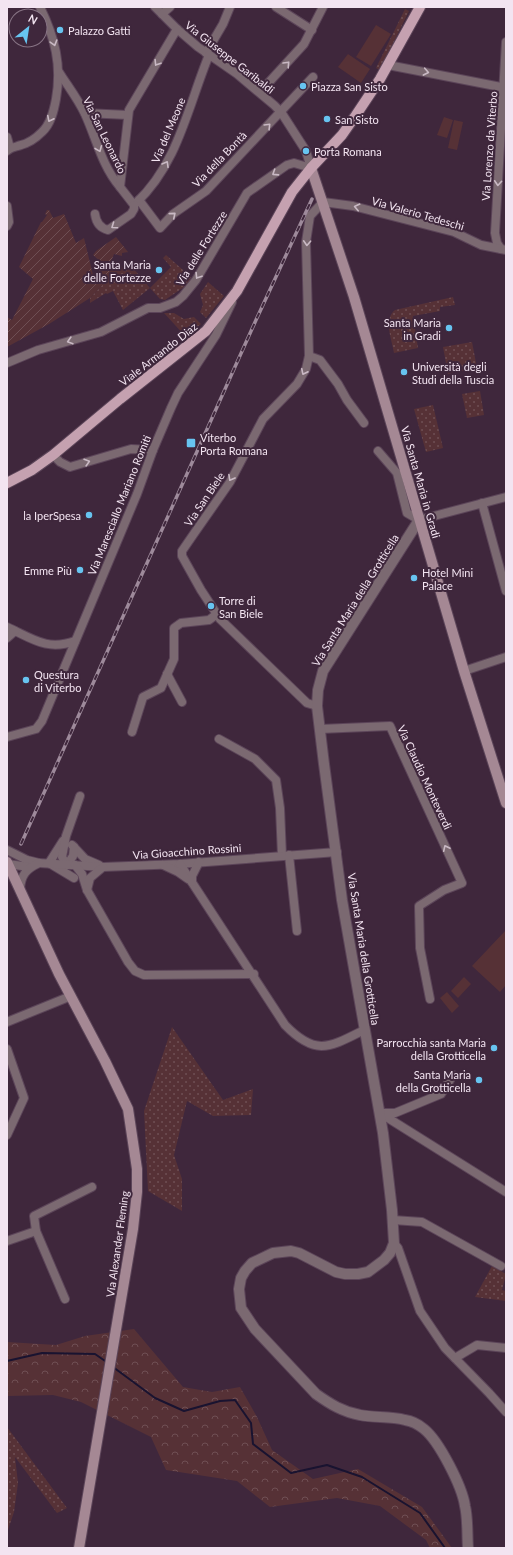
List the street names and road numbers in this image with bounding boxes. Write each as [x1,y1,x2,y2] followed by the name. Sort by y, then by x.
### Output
[183,18,278,96] street label: Via Giuseppe Garibaldi
[479,91,499,201] street label: Via Lorenzo da Viterbo
[81,94,129,176] street label: Via San Leonardo
[148,95,188,165] street label: Via del Meone
[189,128,249,190] street label: Via della Bontà
[370,194,466,233] street label: Via Valerio Tedeschi
[173,208,229,288] street label: Via delle Fortezze
[117,320,199,388] street label: Viale Armando Diaz
[399,424,443,540] street label: Via Santa Maria in Gradi
[85,433,153,577] street label: Via Maresciallo Mariano Romiti
[181,469,227,529] street label: Via San Biele
[309,531,401,669] street label: Via Santa Maria della Grotticella
[395,723,455,832] street label: Via Claudio Monteverdi
[132,841,242,861] street label: Via Gioacchino Rossini
[346,872,382,1026] street label: Via Santa Maria della Grotticella
[103,1190,131,1298] street label: Via Alexander Fleming

